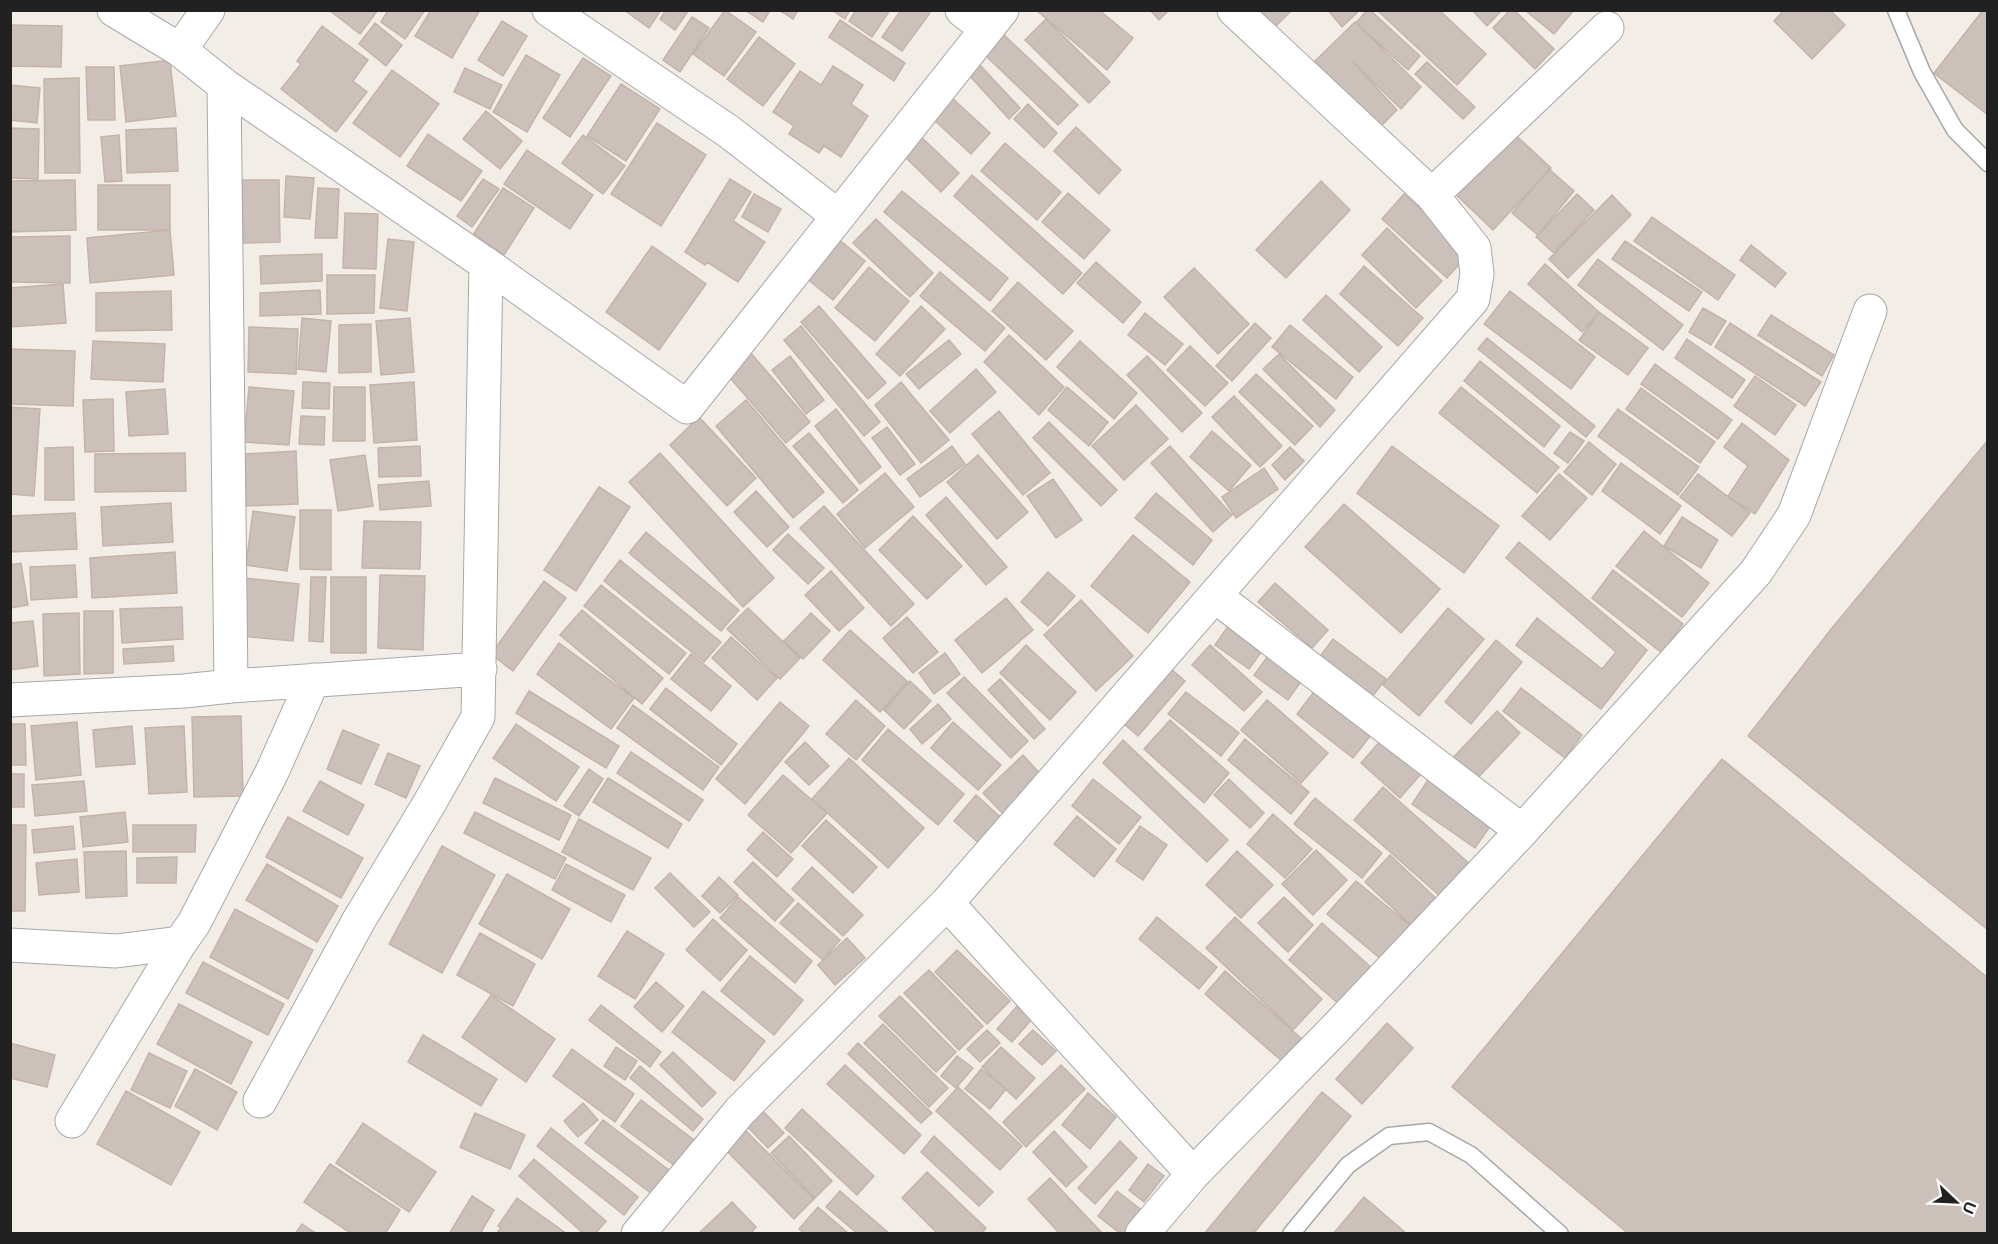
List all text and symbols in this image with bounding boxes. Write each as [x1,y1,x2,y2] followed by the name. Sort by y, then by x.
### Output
[1926,1172,1986,1232] north arrow
[1959,1199,1979,1216] text: U

